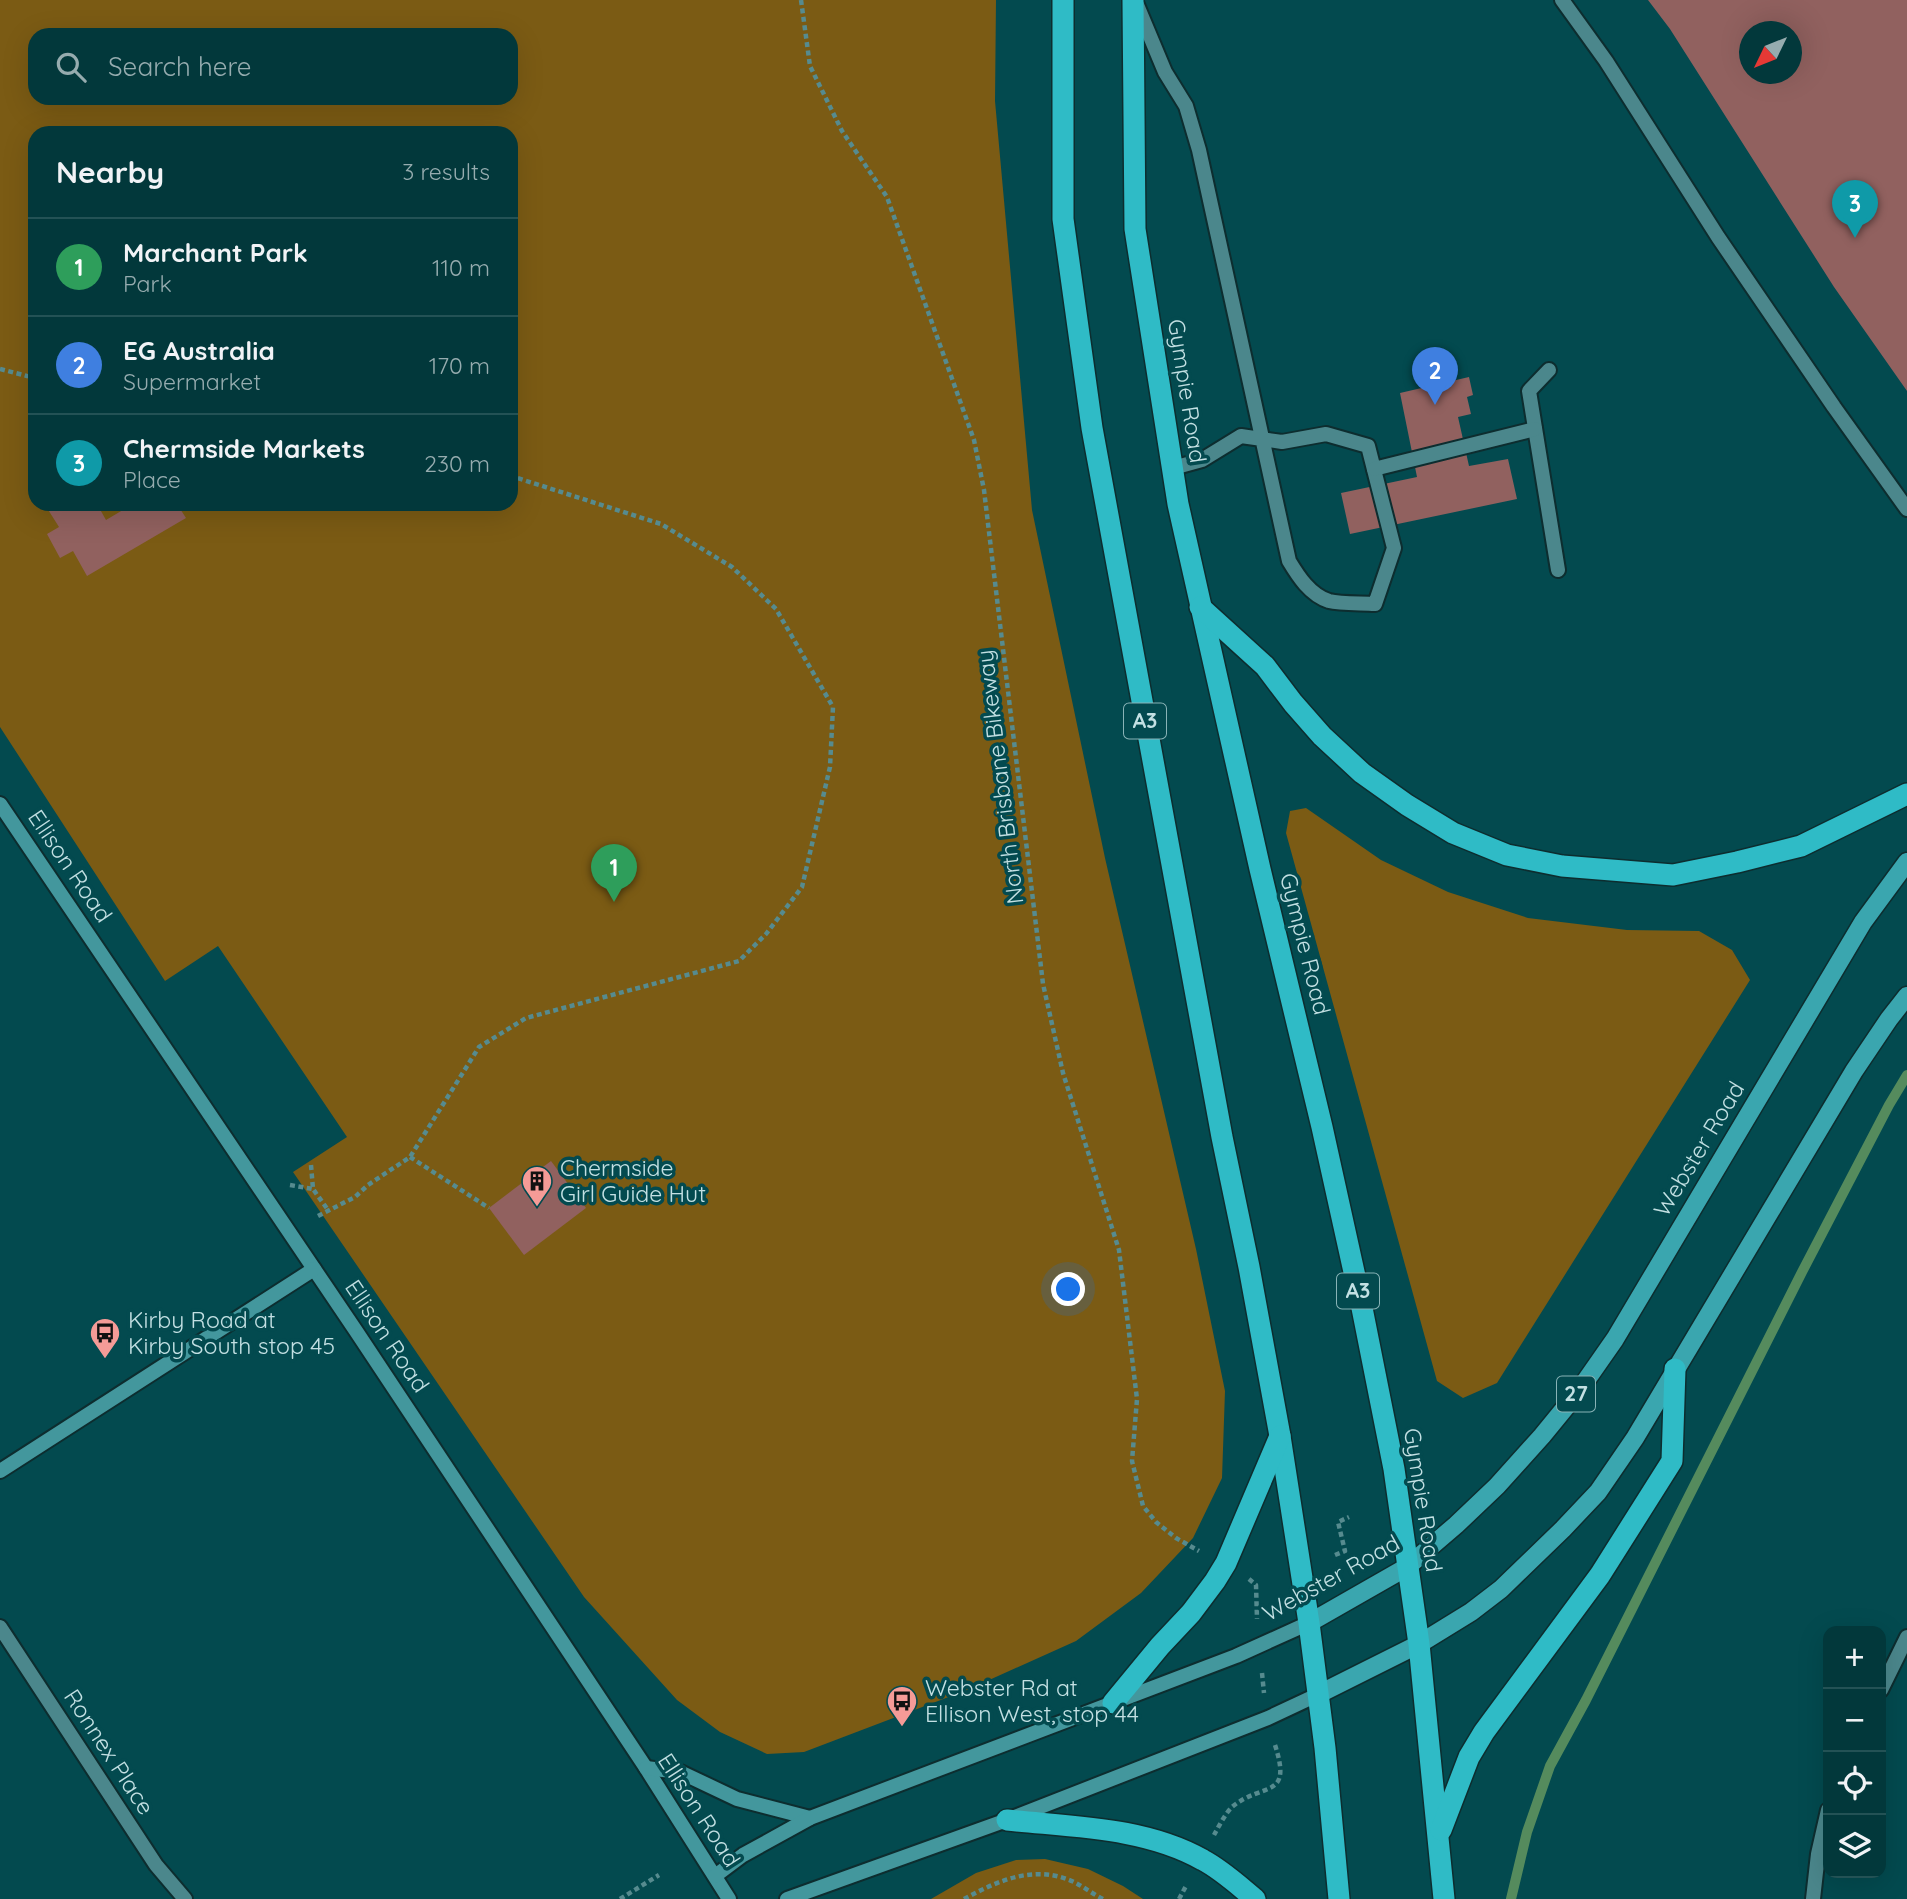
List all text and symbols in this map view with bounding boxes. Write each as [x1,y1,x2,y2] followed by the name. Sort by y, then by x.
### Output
[1739,21,1802,84] north arrow
[28,28,518,105] search box
[52,48,90,86] icon: search
[108,50,252,83] text: Search here
[56,153,164,191] text: Nearby
[402,157,490,186] text: 3 results
[1832,180,1878,238] pin: 3
[123,236,308,269] text: Marchant Park
[75,253,83,282] text: 1
[432,253,490,282] text: 110 m
[123,269,172,298] text: Park
[1162,317,1213,465] street label: Gympie Road
[123,334,275,367] text: EG Australia
[1412,347,1458,405] pin: 2
[72,351,86,380] text: 2
[429,351,490,380] text: 170 m
[123,367,261,396] text: Supermarket
[123,432,365,465] text: Chermside Markets
[73,449,85,478] text: 3
[424,449,490,478] text: 230 m
[123,465,181,494] text: Place
[970,648,1029,906] street label: North Brisbane Bikeway
[1124,704,1166,738] road number: A3
[22,804,119,928] street label: Ellison Road
[591,844,637,902] pin: 1
[1274,870,1337,1018] street label: Gympie Road
[1647,1076,1750,1222] street label: Webster Road
[560,1153,706,1208] place label: Chermside Girl Guide Hut
[520,1164,554,1208] building icon: Chermside Girl Guide Hut
[1051,1272,1085,1306] your location
[339,1274,436,1398] street label: Ellison Road
[1337,1274,1379,1308] road number: A3
[128,1305,335,1360] place label: Kirby Road at Kirby South stop 45
[88,1316,122,1360] bus stop icon: Kirby Road at Kirby South stop 45
[1557,1376,1595,1412] road number: 27
[1398,1426,1449,1574] street label: Gympie Road
[1257,1528,1404,1627] street label: Webster Road
[1823,1626,1886,1878] map controls
[1823,1626,1886,1689] button: +
[925,1673,1139,1728] place label: Webster Rd at Ellison West, stop 44
[58,1684,161,1820] street label: Ronnex Place
[885,1684,919,1728] bus stop icon: Webster Rd at Ellison West, stop 44
[1823,1689,1886,1752] button: −
[652,1747,747,1872] street label: Ellison Road
[1823,1752,1886,1815] button: locate
[1823,1815,1886,1878] button: layers

